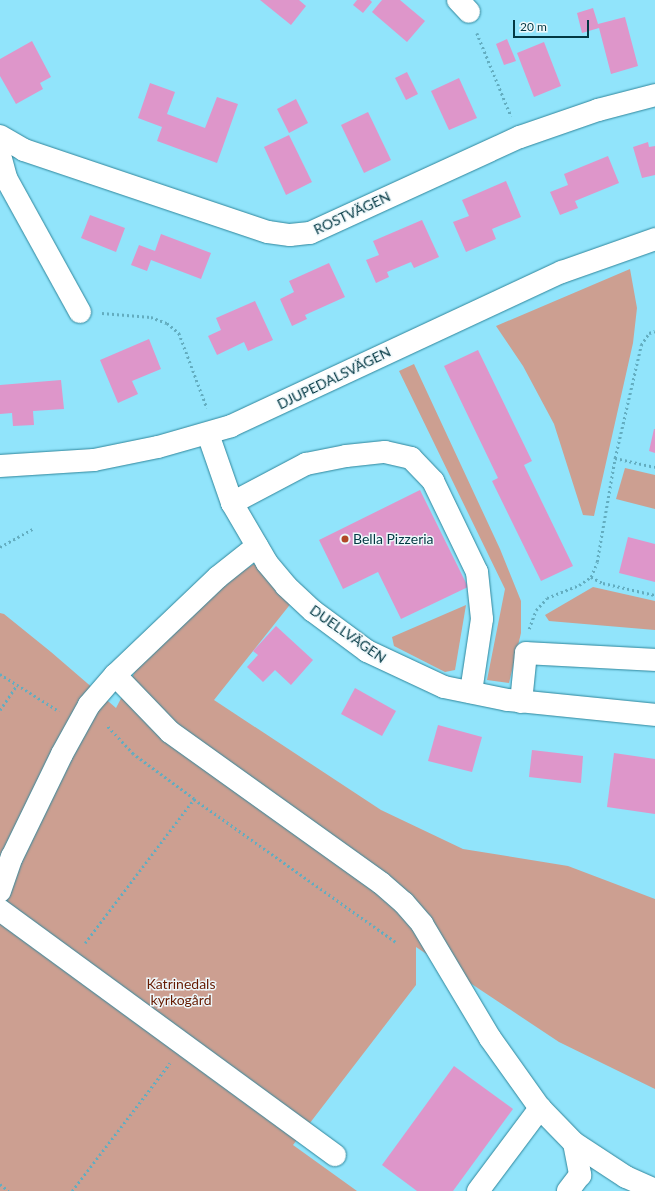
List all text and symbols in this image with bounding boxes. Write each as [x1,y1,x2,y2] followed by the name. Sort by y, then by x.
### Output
[515,12,591,38] scale bar
[520,19,547,34] text: 20 m
[311,188,393,238] street label: ROSTVÄGEN
[274,343,394,413] street label: DJUPEDALSVÄGEN
[353,531,434,547] place label: Bella Pizzeria
[340,534,350,544] marker: Bella Pizzeria
[307,602,389,666] street label: DUELLVÄGEN
[147,976,215,1008] park label: Katrinedals kyrkogård

